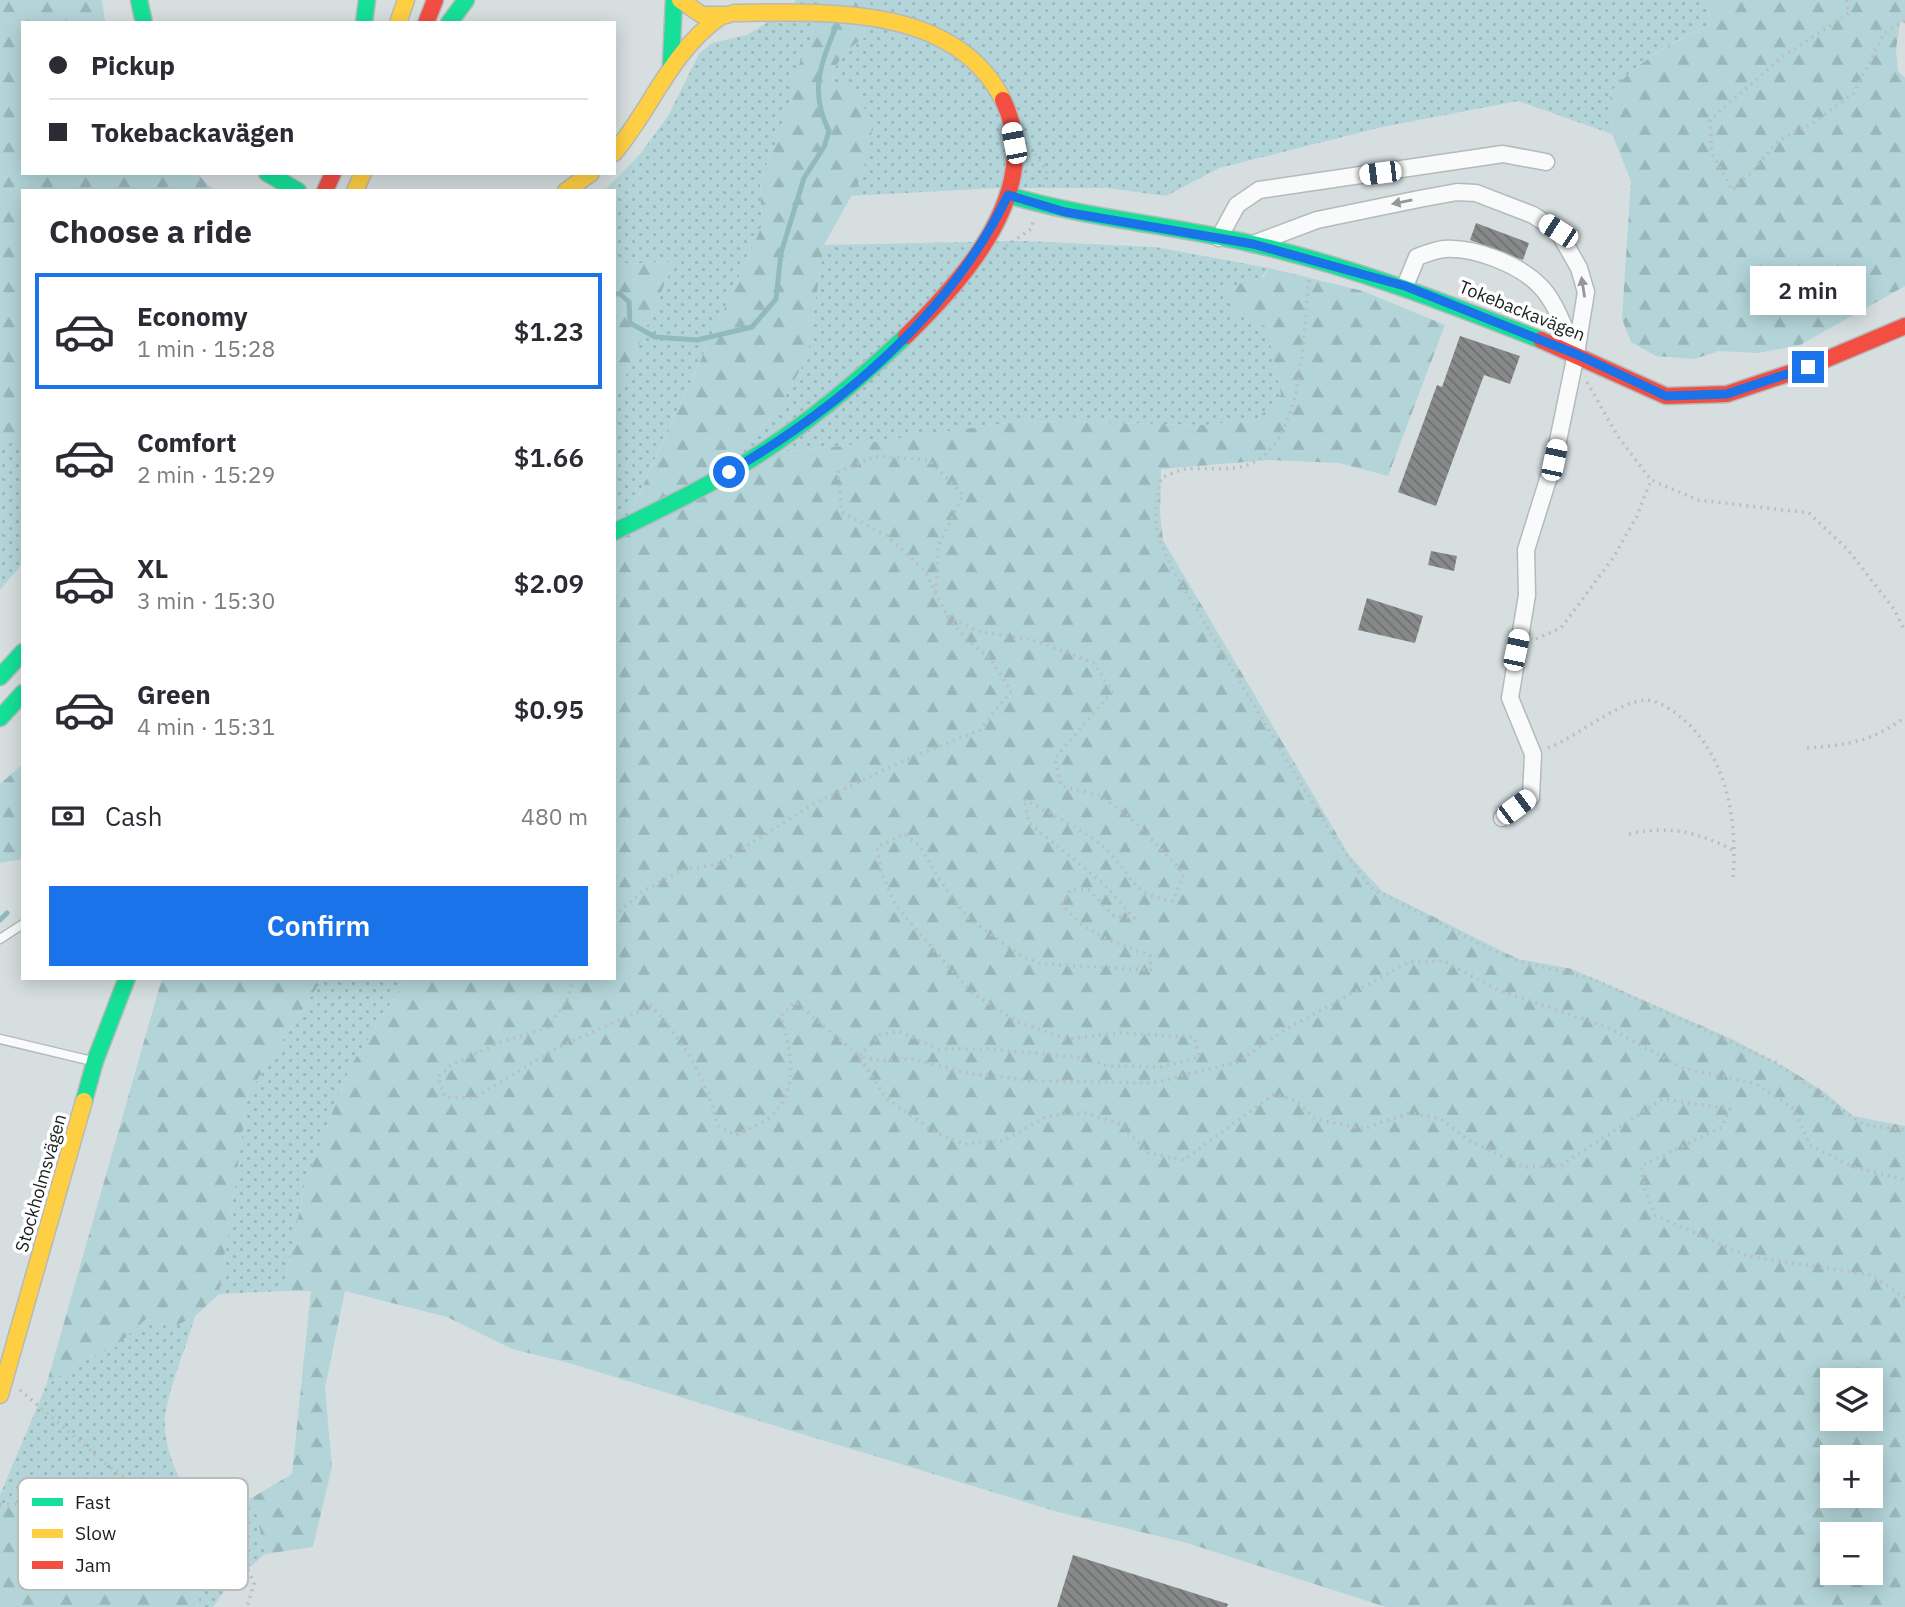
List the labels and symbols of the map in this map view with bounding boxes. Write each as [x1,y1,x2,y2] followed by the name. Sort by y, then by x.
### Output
[1000,120,1029,166] car
[1358,160,1403,186] car
[1391,197,1413,208] one-way arrow
[1535,211,1582,251] car
[1750,266,1866,314] callout: 2 min
[1456,275,1589,346] street label: Tokebackavägen
[1577,276,1588,298] one-way arrow
[1792,351,1824,383] route end
[1540,437,1569,483] car
[713,456,745,488] route start
[1502,627,1531,673] car
[1493,786,1540,828] car
[10,1111,71,1255] street label: Stockholmsvägen
[18,1478,248,1590] legend
[75,1490,111,1514] text: Fast
[75,1521,116,1545] text: Slow
[75,1553,111,1577] text: Jam

